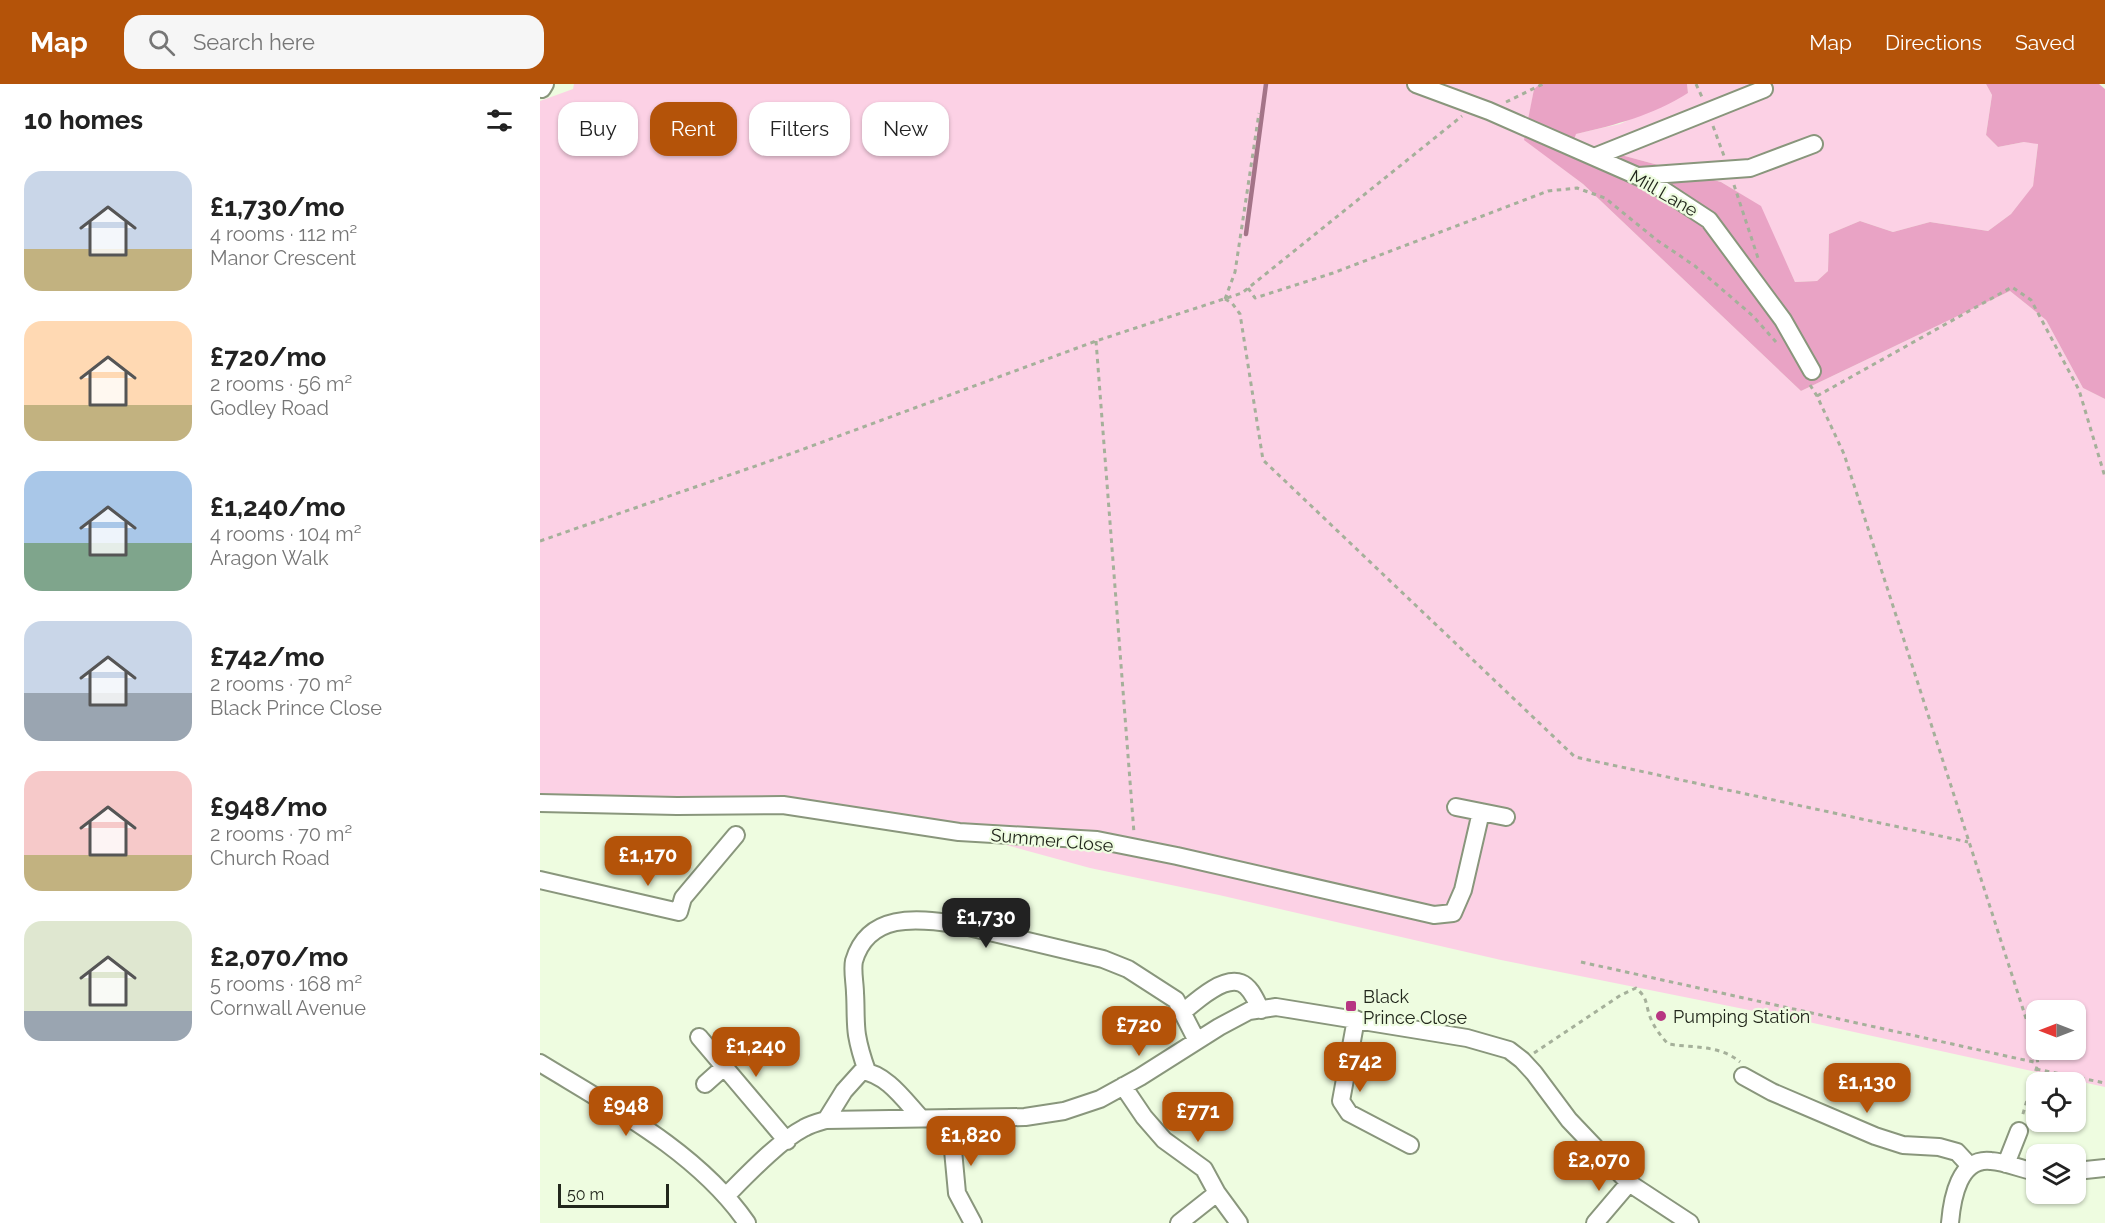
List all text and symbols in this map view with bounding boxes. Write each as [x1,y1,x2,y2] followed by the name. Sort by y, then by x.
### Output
[124,15,544,69] search box
[30,26,88,59] text: Map
[145,26,178,59] icon: search
[193,29,315,55] text: Search here
[1809,30,1852,55] text: Map
[1885,30,1982,55] text: Directions
[2015,30,2075,55] text: Saved
[558,102,638,156] chip: Buy
[650,102,737,156] chip: Rent
[749,102,850,156] chip: Filters
[862,102,949,156] chip: New
[483,104,516,137] icon: filters
[24,105,143,135] text: 10 homes
[1626,165,1702,221] street label: Mill Lane
[210,192,345,222] text: £1,730/mo
[72,195,144,267] icon: home
[210,222,357,246] text: 4 rooms · 112 m²
[210,246,356,270] text: Manor Crescent
[210,342,326,372] text: £720/mo
[72,345,144,417] icon: home
[210,372,352,396] text: 2 rooms · 56 m²
[210,396,329,420] text: Godley Road
[210,492,346,522] text: £1,240/mo
[72,495,144,567] icon: home
[210,522,362,546] text: 4 rooms · 104 m²
[210,546,329,570] text: Aragon Walk
[210,642,325,672] text: £742/mo
[72,645,144,717] icon: home
[210,672,352,696] text: 2 rooms · 70 m²
[210,696,382,720] text: Black Prince Close
[210,792,327,822] text: £948/mo
[72,795,144,867] icon: home
[210,822,352,846] text: 2 rooms · 70 m²
[990,824,1115,856] street label: Summer Close
[599,836,697,887] pin: £1,170
[619,843,677,867] text: £1,170
[210,846,330,870] text: Church Road
[937,898,1035,949] pin: £1,730
[956,905,1016,929] text: £1,730
[210,942,348,972] text: £2,070/mo
[72,945,144,1017] icon: home
[210,972,362,996] text: 5 rooms · 168 m²
[1363,986,1468,1028] place label: Black Prince Close
[210,996,366,1020] text: Cornwall Avenue
[1344,999,1358,1013] marker: Black Prince Close
[2026,1000,2086,1060] north arrow
[2026,1000,2086,1204] map controls
[1103,1006,1175,1057] pin: £720
[1673,1006,1810,1027] place label: Pumping Station
[1654,1009,1668,1023] marker: Pumping Station
[1116,1013,1162,1037] text: £720
[707,1027,805,1078] pin: £1,240
[726,1034,786,1058] text: £1,240
[1324,1042,1396,1093] pin: £742
[1338,1049,1382,1073] text: £742
[1818,1063,1916,1114] pin: £1,130
[1838,1070,1896,1094] text: £1,130
[2026,1072,2086,1132] button: locate
[590,1086,662,1137] pin: £948
[1162,1092,1234,1143] pin: £771
[603,1093,649,1117] text: £948
[1176,1099,1220,1123] text: £771
[922,1116,1020,1167] pin: £1,820
[940,1123,1002,1147] text: £1,820
[1550,1141,1648,1192] pin: £2,070
[2026,1144,2086,1204] button: layers
[1568,1148,1630,1172] text: £2,070
[558,1181,669,1208] scale bar
[567,1185,604,1204] text: 50 m

